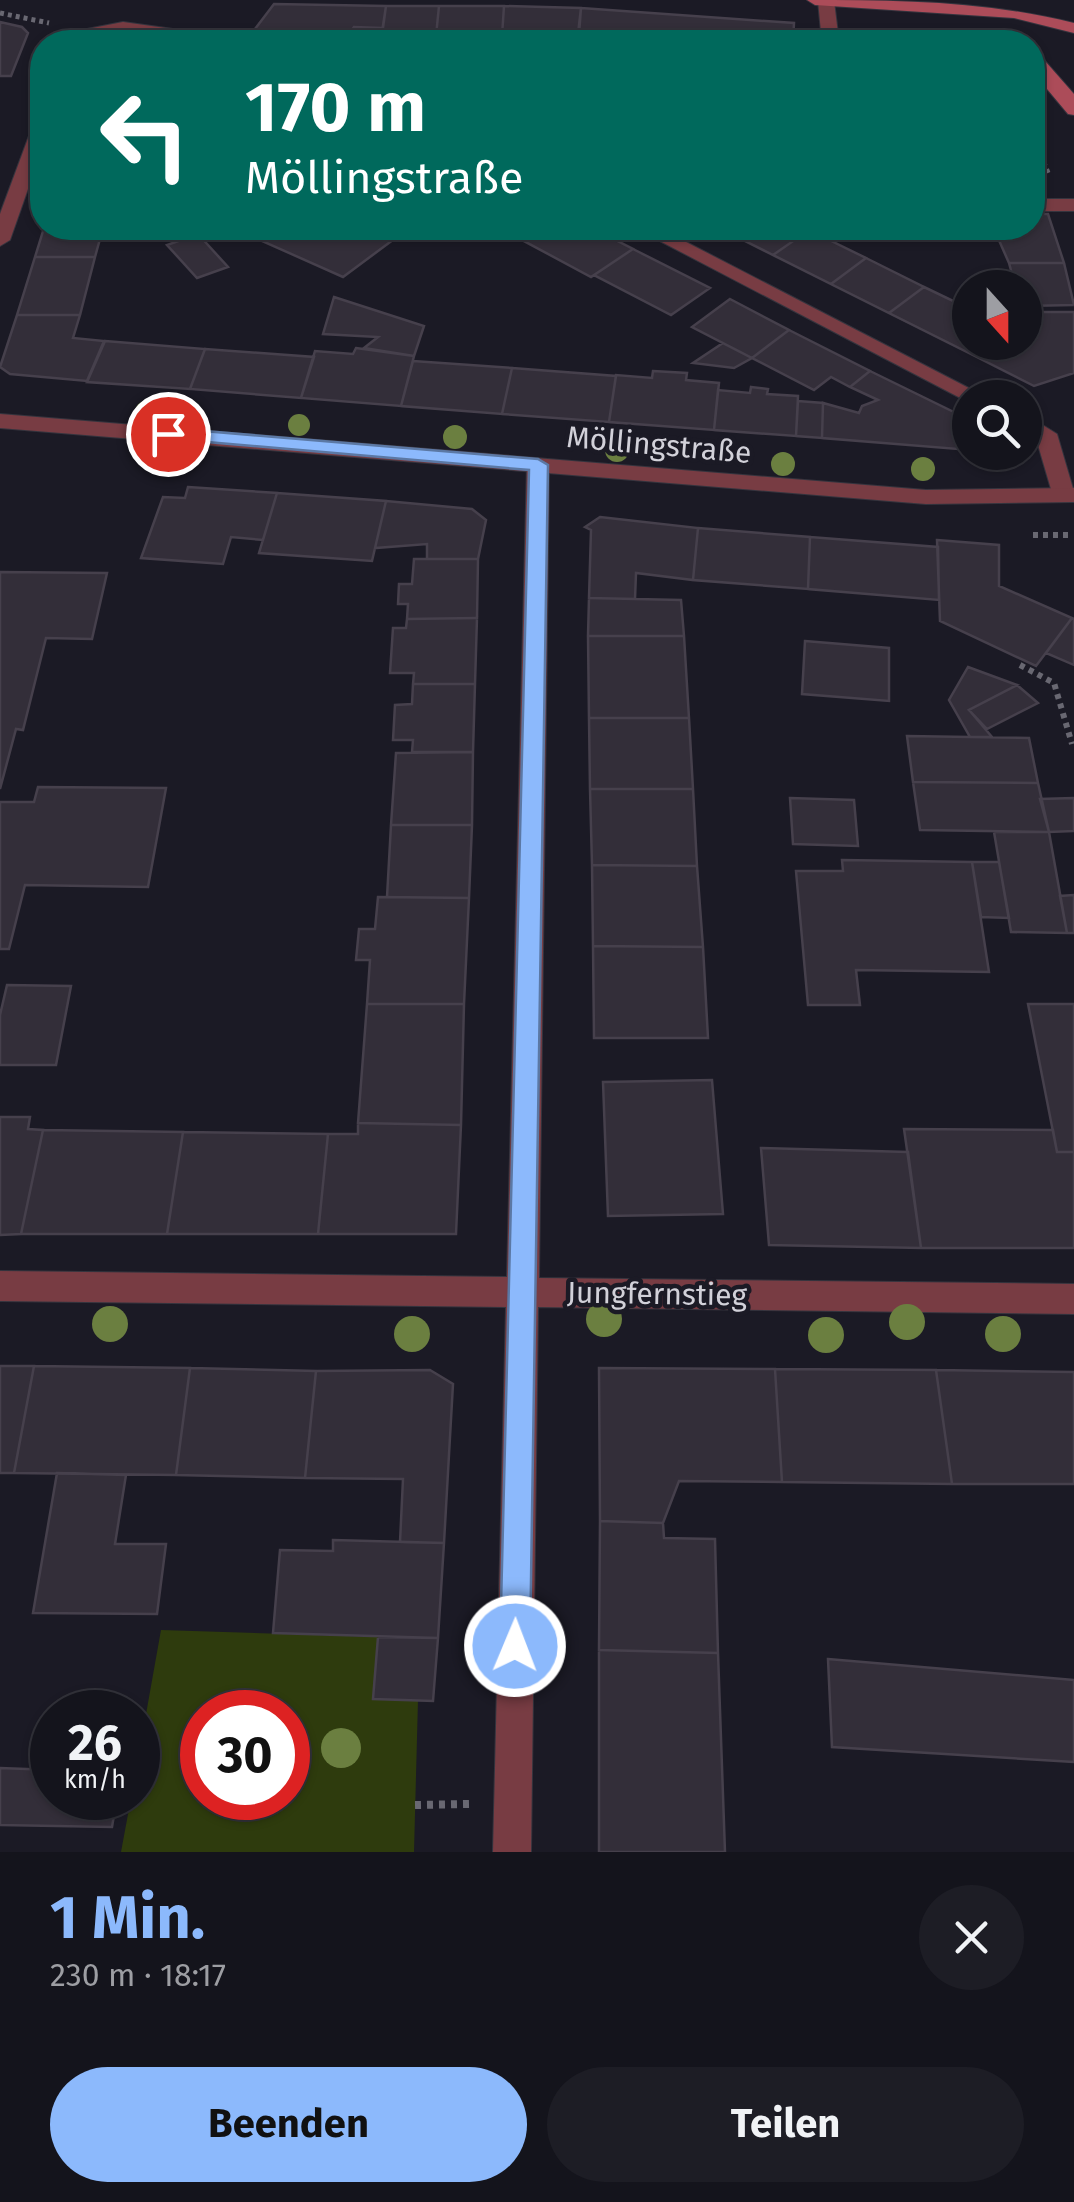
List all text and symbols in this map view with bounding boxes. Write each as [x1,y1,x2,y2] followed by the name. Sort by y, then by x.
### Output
[245,66,426,150] text: 170 m
[80,70,210,200] icon: left
[245,151,524,205] text: Möllingstraße
[952,270,1042,360] north arrow
[952,270,1042,470] map controls
[952,380,1042,470] button: search
[126,392,211,477] pin
[141,407,196,462] icon: arrive
[565,419,753,471] street label: Möllingstraße
[567,1274,748,1314] street label: Jungfernstieg
[463,1594,567,1698] position arrow
[180,1690,310,1820] speed limit sign: 30
[68,1713,122,1773] text: 26
[64,1765,126,1795] text: km/h
[50,1882,205,1954] text: 1 Min.
[919,1885,1024,1990] button: close
[50,1956,226,1994] text: 230 m · 18:17
[50,2067,527,2182] button: Beenden
[547,2067,1024,2182] button: Teilen

